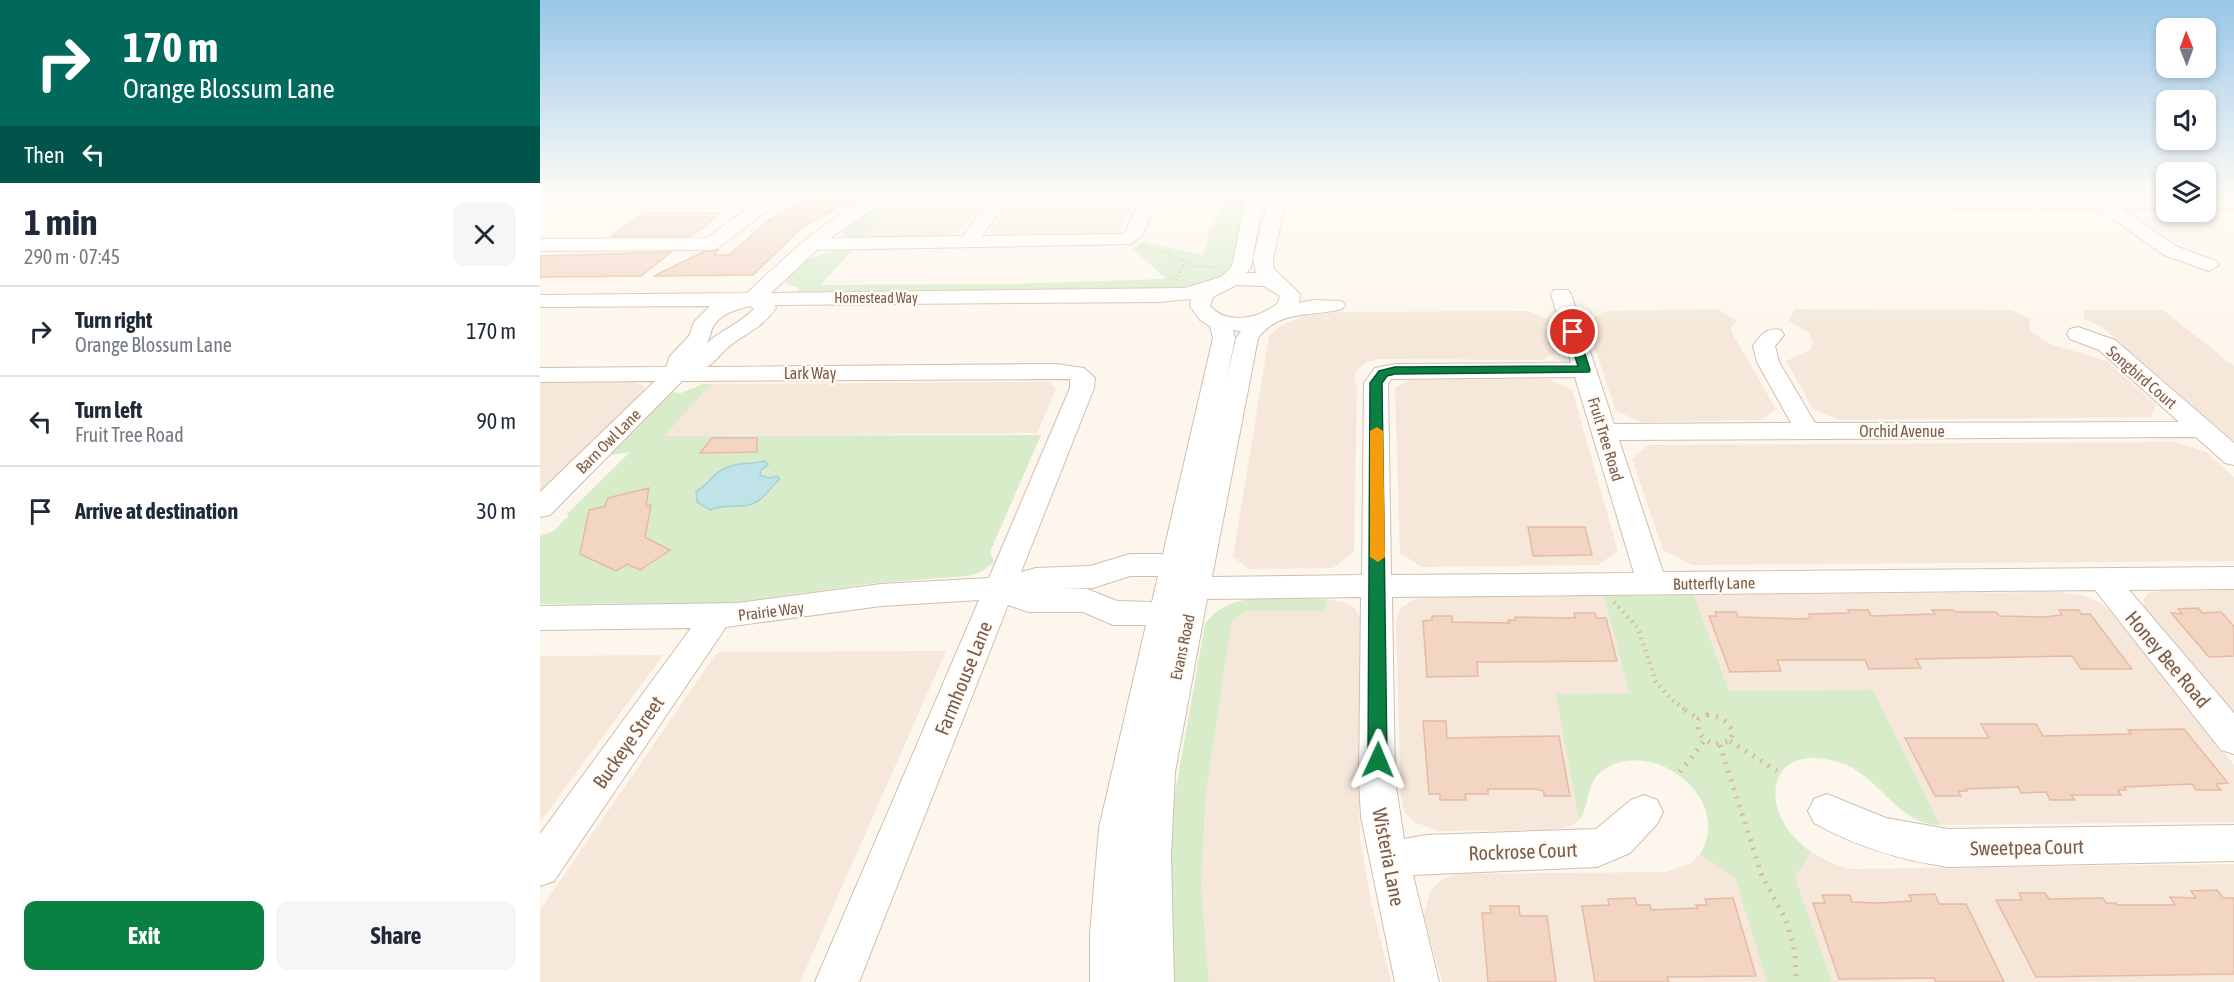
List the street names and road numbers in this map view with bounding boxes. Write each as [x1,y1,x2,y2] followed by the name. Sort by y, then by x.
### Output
[834,290,918,306] street label: Homestead Way
[2103,342,2181,413] street label: Songbird Court
[784,364,837,383] street label: Lark Way
[1585,395,1627,483] street label: Fruit Tree Road
[572,405,644,477] street label: Barn Owl Lane
[1859,422,1945,440] street label: Orchid Avenue
[1673,573,1755,594] street label: Butterfly Lane
[737,598,806,625] street label: Prairie Way
[2121,606,2215,712] street label: Honey Bee Road
[1166,612,1198,682] street label: Evans Road
[930,618,996,738] street label: Farmhouse Lane
[588,691,668,793] street label: Buckeye Street
[1368,806,1410,908] street label: Wisteria Lane
[1970,835,2084,859] street label: Sweetpea Court
[1468,838,1578,864] street label: Rockrose Court

